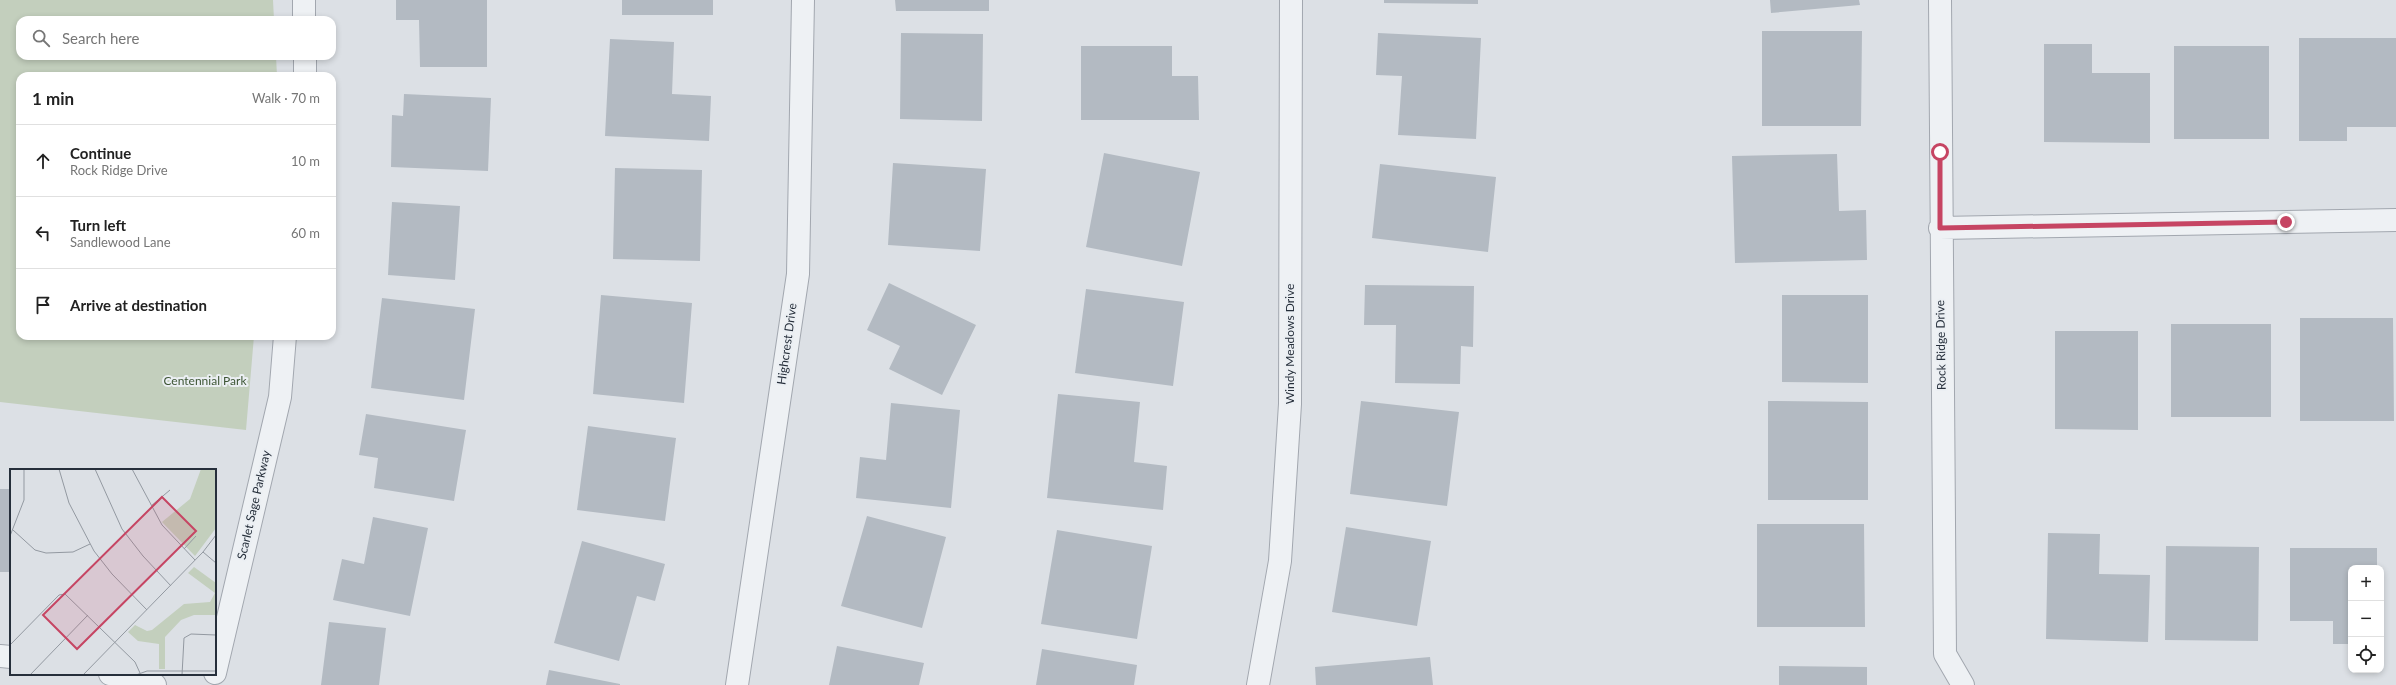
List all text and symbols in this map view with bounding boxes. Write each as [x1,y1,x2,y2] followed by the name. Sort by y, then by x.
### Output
[16,16,336,60] search box
[30,27,52,49] icon: search
[62,29,139,47] text: Search here
[32,88,74,109] text: 1 min
[252,90,320,106] text: Walk · 70 m
[1931,143,1949,161] route start
[70,144,131,162] text: Continue
[32,150,54,172] icon: ahead
[291,153,320,169] text: 10 m
[70,162,168,178] text: Rock Ridge Drive
[2277,213,2295,231] route end
[70,216,126,234] text: Turn left
[32,222,54,244] icon: left
[291,225,320,241] text: 60 m
[70,234,171,250] text: Sandlewood Lane
[1282,284,1297,404] street label: Windy Meadows Drive
[32,294,54,316] icon: arrive
[70,296,207,314] text: Arrive at destination
[1932,300,1949,390] street label: Rock Ridge Drive
[773,302,800,386] street label: Highcrest Drive
[163,373,247,388] park label: Centennial Park
[234,448,274,561] street label: Scarlet Sage Parkway
[10,469,216,675] inset map
[2348,565,2384,673] map controls
[2348,565,2384,601] button: +
[2348,601,2384,637] button: −
[2348,637,2384,673] button: locate

